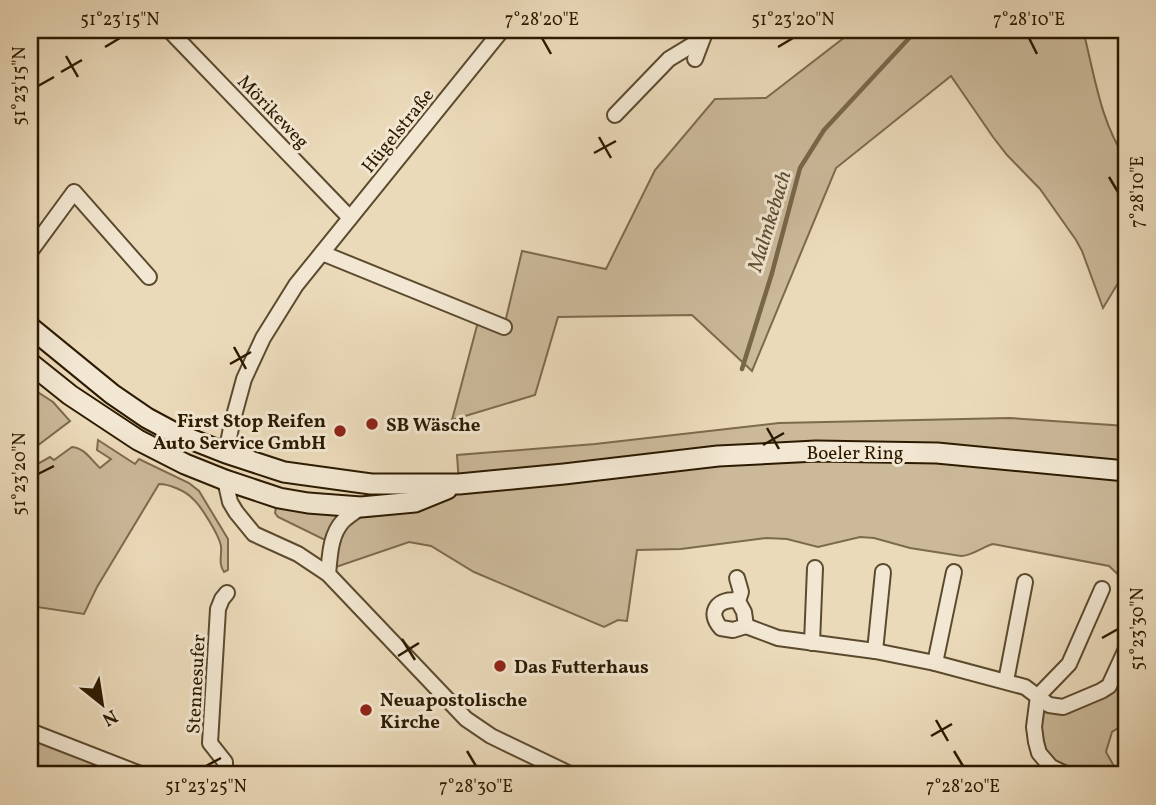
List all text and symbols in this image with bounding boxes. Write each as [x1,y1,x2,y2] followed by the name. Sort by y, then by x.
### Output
[80,8,160,33] text: 51°23'15"N
[505,8,579,33] text: 7°28'20"E
[751,8,835,33] text: 51°23'20"N
[993,8,1065,33] text: 7°28'10"E
[8,46,33,126] text: 51°23'15"N
[231,70,314,155] street label: Mörikeweg
[356,83,441,179] street label: Hügelstraße
[1126,156,1151,228] text: 7°28'10"E
[741,167,799,276] water label: Malmkebach
[153,409,326,457] place label: First Stop Reifen Auto Service GmbH
[386,413,481,439] place label: SB Wäsche
[364,416,380,432] marker: SB Wäsche
[332,423,348,439] marker: First Stop Reifen Auto Service GmbH
[8,432,33,516] text: 51°23'20"N
[806,441,904,467] street label: Boeler Ring
[1126,588,1151,670] text: 51°23'30"N
[181,633,213,735] street label: Stennesufer
[514,655,649,681] place label: Das Futterhaus
[492,658,508,674] marker: Das Futterhaus
[66,668,136,738] north arrow
[380,688,527,736] place label: Neuapostolische Kirche
[97,702,122,732] text: N
[358,702,374,718] marker: Neuapostolische Kirche
[165,775,247,800] text: 51°23'25"N
[439,775,513,800] text: 7°28'30"E
[926,775,1000,800] text: 7°28'20"E

